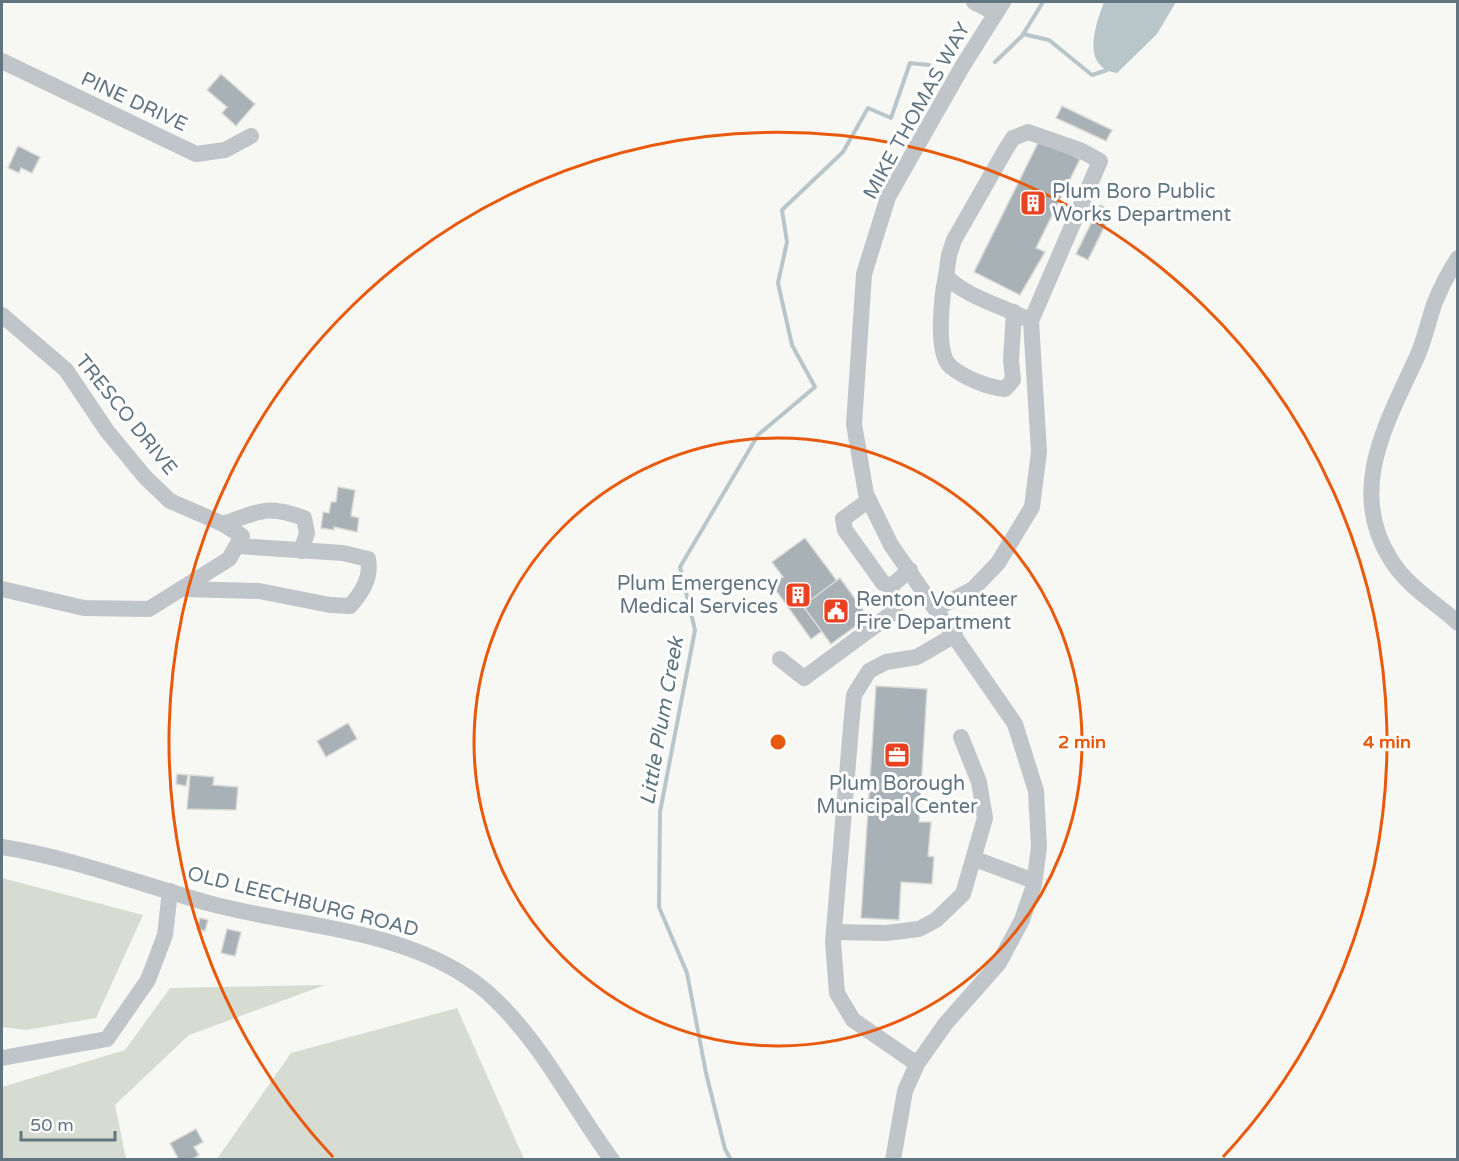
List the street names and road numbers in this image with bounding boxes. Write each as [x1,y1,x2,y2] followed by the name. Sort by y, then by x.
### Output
[858,18,976,204] street label: MIKE THOMAS WAY
[77,67,191,137] street label: PINE DRIVE
[70,350,182,480] street label: TRESCO DRIVE
[185,862,421,942] street label: OLD LEECHBURG ROAD

